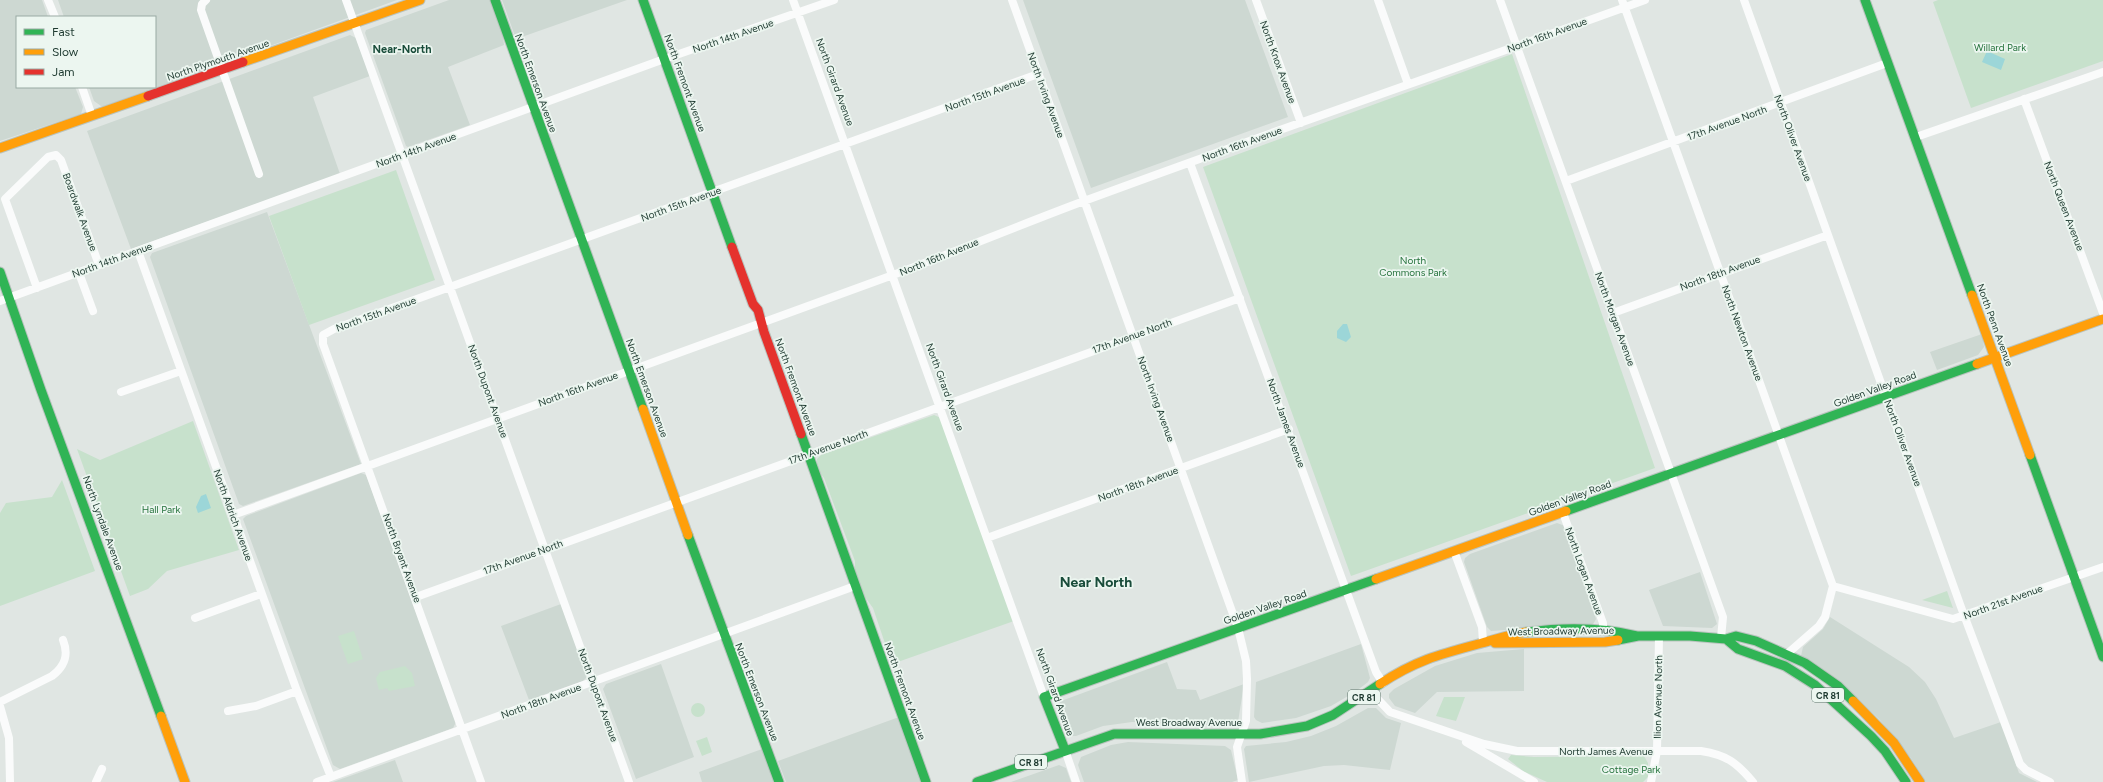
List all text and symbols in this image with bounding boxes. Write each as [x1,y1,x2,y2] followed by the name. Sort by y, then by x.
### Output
[1505,14,1589,56] street label: North 16th Avenue
[16,16,156,88] legend
[691,16,776,56] street label: North 14th Avenue
[1257,19,1299,106] street label: North Knox Avenue
[52,25,75,39] text: Fast
[512,32,560,135] street label: North Emerson Avenue
[661,32,709,134] street label: North Fremont Avenue
[165,36,271,84] street label: North Plymouth Avenue
[813,36,857,128] street label: North Girard Avenue
[1974,41,2026,54] park label: Willard Park
[373,43,431,56] district label: Near-North
[52,45,79,59] text: Slow
[1024,50,1068,140] street label: North Irving Avenue
[52,65,75,79] text: Jam
[943,73,1027,115] street label: North 15th Avenue
[1771,93,1815,184] street label: North Oliver Avenue
[1685,102,1769,143] street label: 17th Avenue North
[1200,123,1284,165] street label: North 16th Avenue
[374,129,459,171] street label: North 14th Avenue
[2041,159,2087,253] street label: North Queen Avenue
[60,171,100,253] street label: Boardwalk Avenue
[639,183,723,225] street label: North 15th Avenue
[898,235,981,279] street label: North 16th Avenue
[70,239,155,281] street label: North 14th Avenue
[1678,252,1763,294] street label: North 18th Avenue
[1379,254,1447,279] park label: North Commons Park
[1592,270,1638,368] street label: North Morgan Avenue
[1974,282,2016,369] street label: North Penn Avenue
[1719,283,1766,383] street label: North Newton Avenue
[334,293,418,335] street label: North 15th Avenue
[1090,315,1174,356] street label: 17th Avenue North
[772,336,820,438] street label: North Fremont Avenue
[623,337,671,440] street label: North Emerson Avenue
[923,341,967,433] street label: North Girard Avenue
[465,342,511,440] street label: North Dupont Avenue
[1134,354,1178,444] street label: North Irving Avenue
[536,368,620,410] street label: North 16th Avenue
[1832,368,1918,410] street label: Golden Valley Road
[1264,377,1308,470] street label: North James Avenue
[1881,398,1925,489] street label: North Oliver Avenue
[786,426,870,467] street label: 17th Avenue North
[1096,463,1181,505] street label: North 18th Avenue
[210,467,256,563] street label: North Aldrich Avenue
[80,474,126,573] street label: North Lyndale Avenue
[1527,477,1613,519] street label: Golden Valley Road
[142,503,180,516] park label: Hall Park
[380,512,424,605] street label: North Bryant Avenue
[1562,525,1606,617] street label: North Logan Avenue
[481,536,565,577] street label: 17th Avenue North
[1060,574,1132,591] district label: Near North
[1962,581,2045,622] street label: North 21st Avenue
[1222,587,1308,627] street label: Golden Valley Road
[1508,624,1615,638] street label: West Broadway Avenue
[881,640,929,742] street label: North Fremont Avenue
[732,641,782,744] street label: North Emerson Avenue
[575,646,621,744] street label: North Dupont Avenue
[1033,646,1077,738] street label: North Girard Avenue
[1651,655,1665,739] street label: Ilion Avenue North
[499,680,584,722] street label: North 18th Avenue
[1812,688,1844,702] road number: CR 81
[1348,690,1380,704] road number: CR 81
[1136,716,1243,729] street label: West Broadway Avenue
[1559,745,1653,758] street label: North James Avenue
[1015,755,1047,769] road number: CR 81
[1602,763,1660,776] park label: Cottage Park

